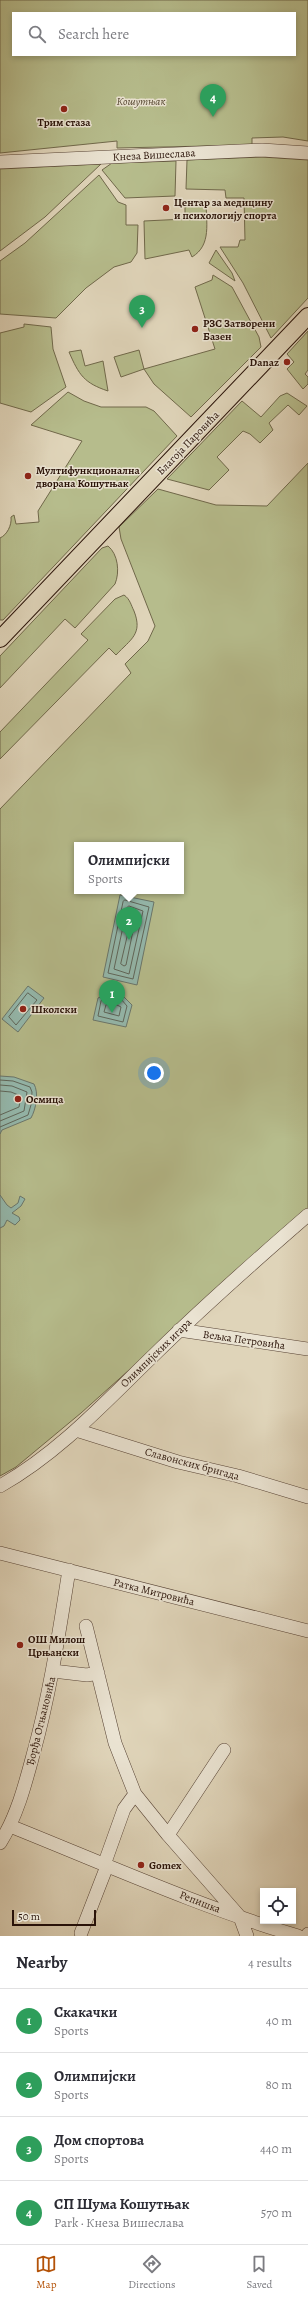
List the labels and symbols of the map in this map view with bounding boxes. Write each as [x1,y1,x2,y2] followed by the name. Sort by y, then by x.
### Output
[200,84,226,117] pin: 4
[117,94,165,109] park label: Кошутњак
[59,104,69,114] marker: Трим стаза
[38,115,91,130] place label: Трим стаза
[112,145,197,165] street label: Кнеза Вишеслава
[174,195,277,223] place label: Центар за медицину и психологију спорта
[161,203,171,213] marker: Центар за медицину и психологију спорта
[129,295,155,328] pin: 3
[203,316,276,344] place label: РЗС Затворени Базен
[190,324,200,334] marker: РЗС Затворени Базен
[250,355,279,370] place label: Danaz
[282,357,292,367] marker: Danaz
[153,407,223,478] street label: Благоја Паровића
[35,463,140,491] place label: Мултифункционална дворана Кошутњак
[23,471,33,481] marker: Мултифункционална дворана Кошутњак
[116,907,142,940] pin: 2
[99,980,125,1013] pin: 1
[31,1002,77,1017] place label: Школски
[18,1004,28,1014] marker: Школски
[144,1063,164,1083] your location
[26,1092,64,1107] place label: Осмица
[13,1094,23,1104] marker: Осмица
[117,1314,196,1391] street label: Олимпијских игара
[202,1327,287,1353] street label: Вељка Петровића
[143,1444,242,1484] street label: Славонских бригада
[112,1575,197,1610] street label: Ратка Митровића
[28,1632,85,1660] place label: ОШ Милош Црњански
[15,1640,25,1650] marker: ОШ Милош Црњански
[23,1674,60,1767] street label: Ђорђа Огњановића
[149,1858,182,1873] place label: Gomex
[136,1860,146,1870] marker: Gomex
[177,1887,224,1917] street label: Репишка
[12,1908,96,1927] scale bar

